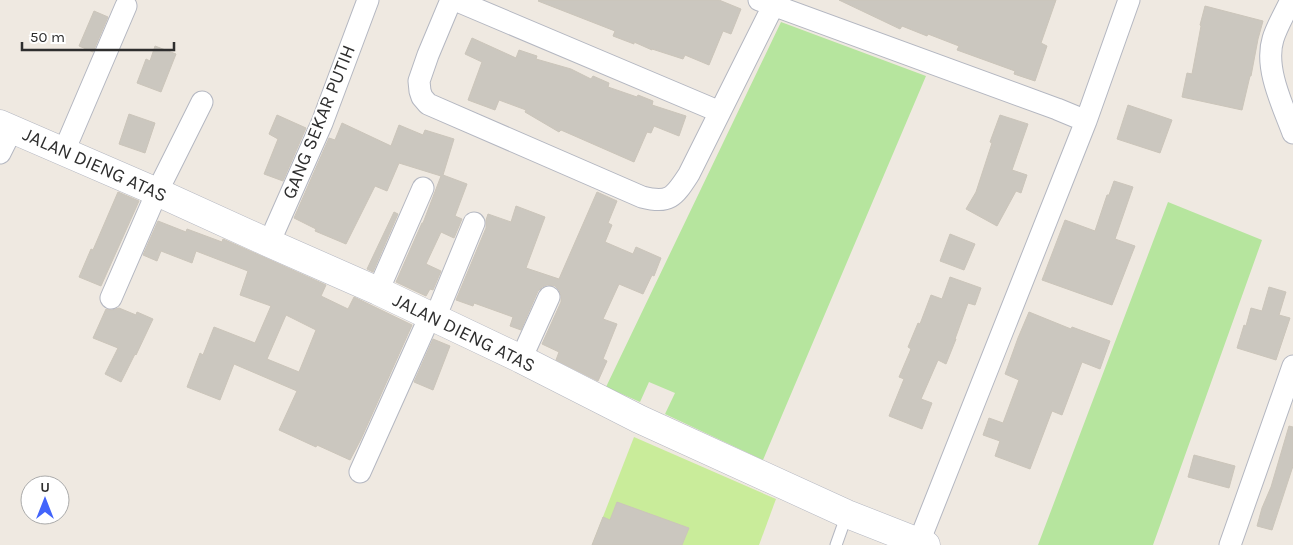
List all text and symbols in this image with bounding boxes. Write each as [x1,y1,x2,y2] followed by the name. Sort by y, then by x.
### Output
[22,20,175,52] scale bar
[30,28,65,46] text: 50 m
[278,42,360,202] street label: GANG SEKAR PUTIH
[20,123,170,207] street label: JALAN DIENG ATAS
[389,289,539,377] street label: JALAN DIENG ATAS
[20,475,70,525] north arrow
[40,479,50,496] text: U

